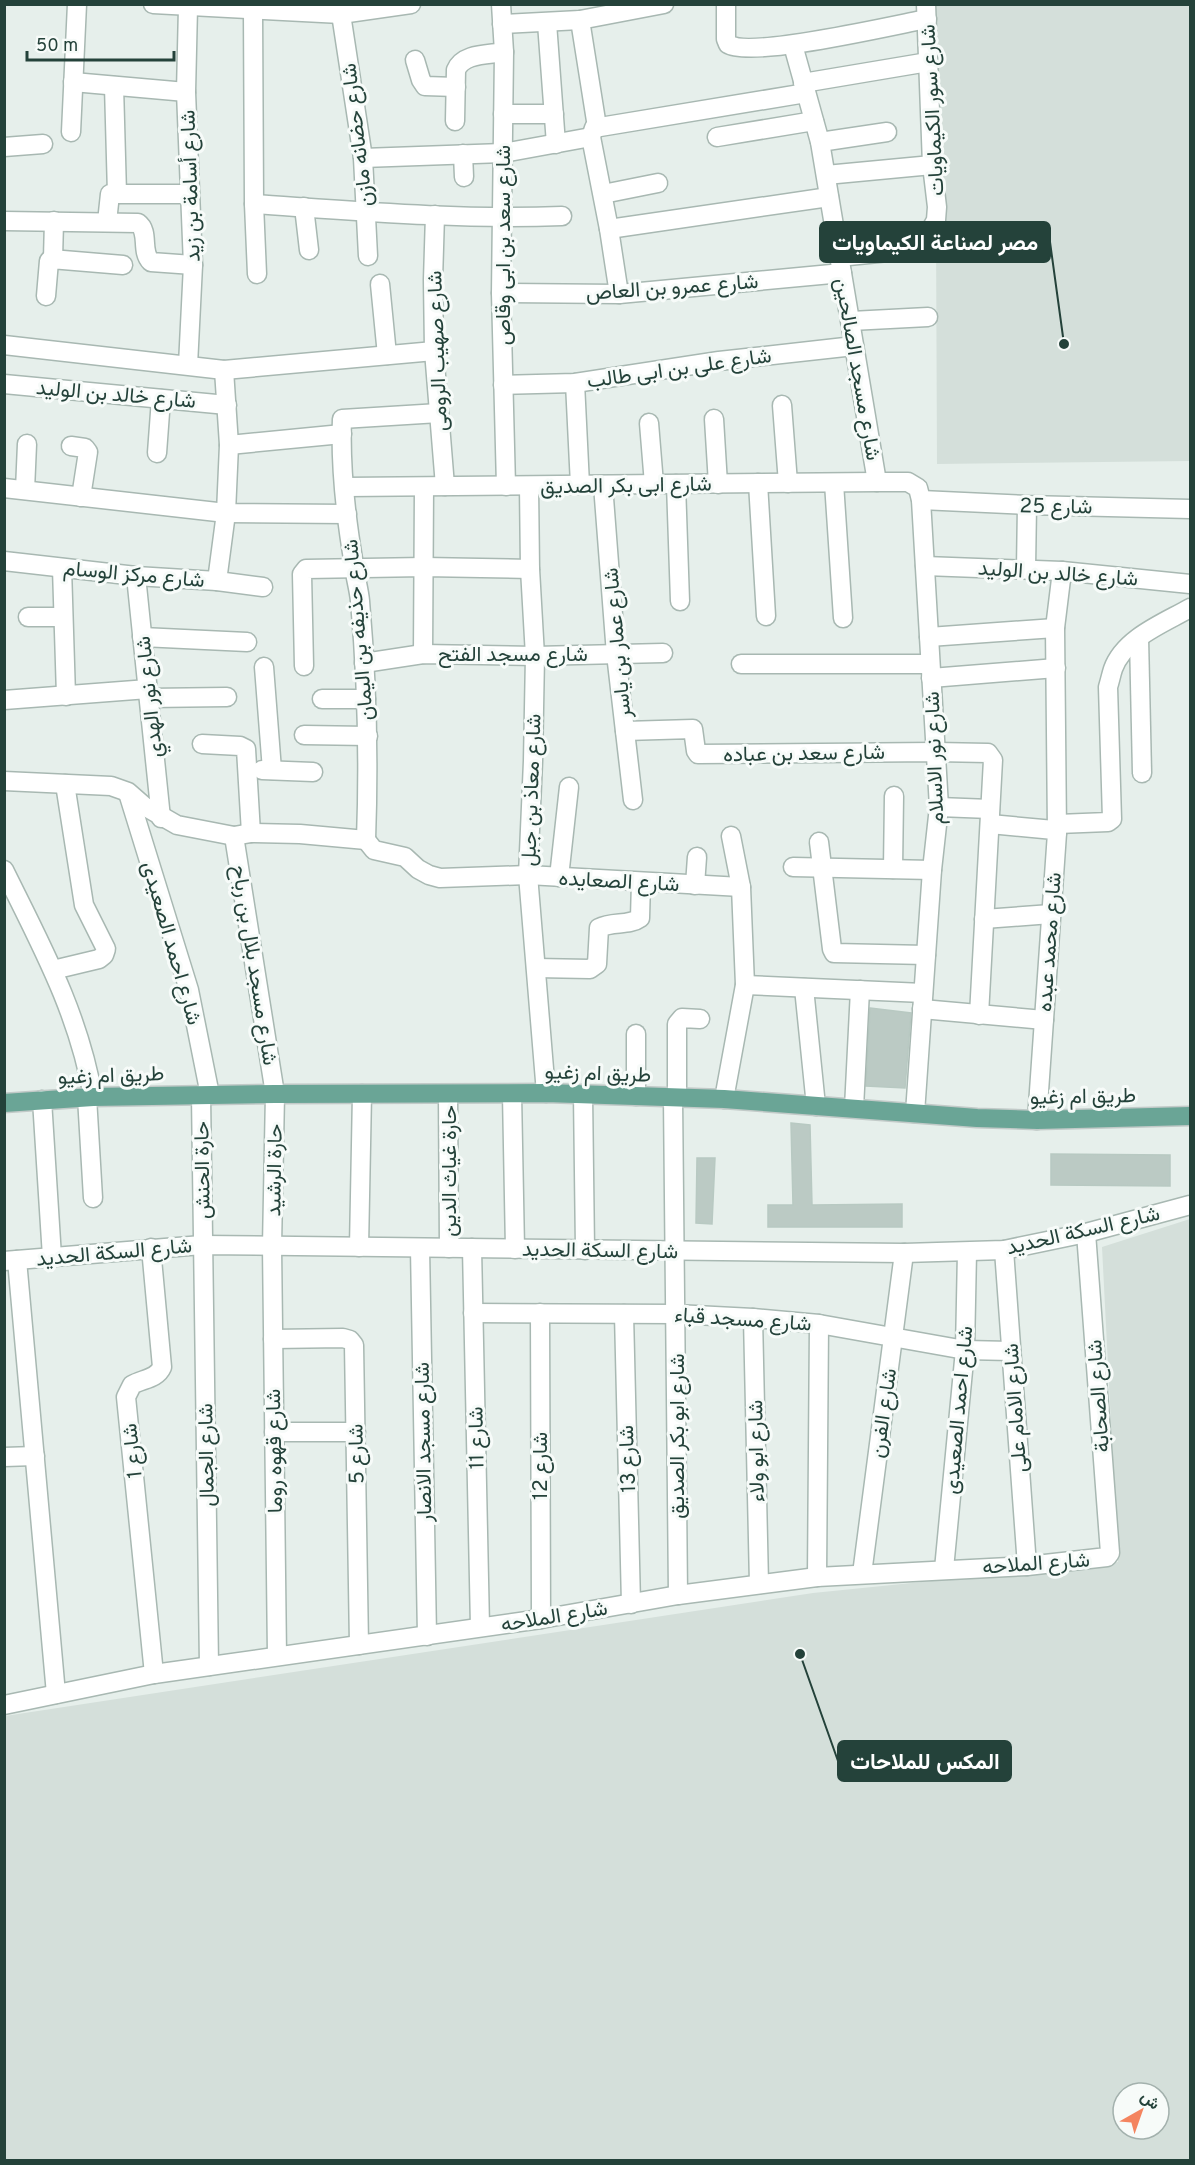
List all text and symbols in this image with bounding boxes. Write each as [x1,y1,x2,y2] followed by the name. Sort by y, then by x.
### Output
[916,23,951,196] street label: شارع سور الكيماويات
[27,24,174,62] scale bar
[36,35,78,58] text: 50 m
[336,62,381,208] street label: شارع حضانه مازن
[175,109,208,263] street label: شارع أسامة بن زيد
[491,145,518,345] street label: شارع سعد بن ابى وقاص
[820,222,1050,262] callout: مصر لصناعة الكيماويات
[832,231,1038,258] text: مصر لصناعة الكيماويات
[585,269,759,308] street label: شارع عمرو بن العاص
[422,270,455,432] street label: شارع صهيب الرومى
[827,276,886,463] street label: شارع مسجد الصالحين
[585,343,773,396] street label: شارع على بن ابى طالب
[35,375,197,416] street label: شارع خالد بن الوليد
[540,472,712,501] street label: شارع ابى بكر الصديق
[1019,493,1093,522] street label: شارع 25
[338,538,381,722] street label: شارع حذيفه بن اليمان
[977,555,1139,594] street label: شارع خالد بن الوليد
[62,556,206,595] street label: شارع مركز الوسام
[598,567,639,720] street label: شارع عمار بن ياسر
[131,635,172,759] street label: شارع نور الهدي
[438,642,588,669] street label: شارع مسجد الفتح
[920,691,951,825] street label: شارع نور الاسلام
[516,713,549,867] street label: شارع معاذ بن جبل
[723,740,885,769] street label: شارع سعد بن عباده
[134,859,207,1028] street label: شارع احمد الصعيدى
[224,863,283,1067] street label: شارع مسجد بلال بن رباح
[558,866,680,899] street label: شارع الصعايده
[1032,871,1069,1013] street label: شارع محمد عبده
[544,1059,652,1090] street label: طريق ام زغيو
[57,1061,165,1092] street label: طريق ام زغيو
[1030,1083,1136,1112] street label: طريق ام زغيو
[437,1105,464,1237] street label: حارة غياث الدين
[189,1121,218,1219] street label: حارة الحنش
[261,1124,290,1217] street label: حارة الرشيد
[1004,1201,1163,1262] street label: شارع السكة الحديد
[35,1233,193,1274] street label: شارع السكة الحديد
[522,1237,678,1266] street label: شارع السكة الحديد
[673,1302,812,1339] street label: شارع مسجد قباء
[939,1325,980,1495] street label: شارع احمد الصعيدى
[1082,1339,1117,1453] street label: شارع الصحابة
[999,1342,1034,1473] street label: شارع الامام على
[665,1353,692,1519] street label: شارع ابو بكر الصديق
[410,1362,439,1523] street label: شارع مسجد الانصار
[865,1367,904,1460] street label: شارع الفرن
[261,1389,290,1513] street label: شارع قهوه روما
[743,1400,772,1502] street label: شارع ابو ولاء
[193,1403,222,1507] street label: شارع الجمال
[463,1406,492,1470] street label: شارع 11
[117,1422,150,1480] street label: شارع 1
[343,1424,372,1484] street label: شارع 5
[614,1425,643,1493] street label: شارع 13
[528,1432,555,1500] street label: شارع 12
[981,1547,1091,1582] street label: شارع الملاحه
[499,1596,610,1639] street label: شارع الملاحه
[838,1741,1011,1781] callout: المكس للملاحات
[850,1750,1000,1777] text: المكس للملاحات
[1111,2081,1171,2141] north arrow
[1136,2087,1163,2115] text: ش

